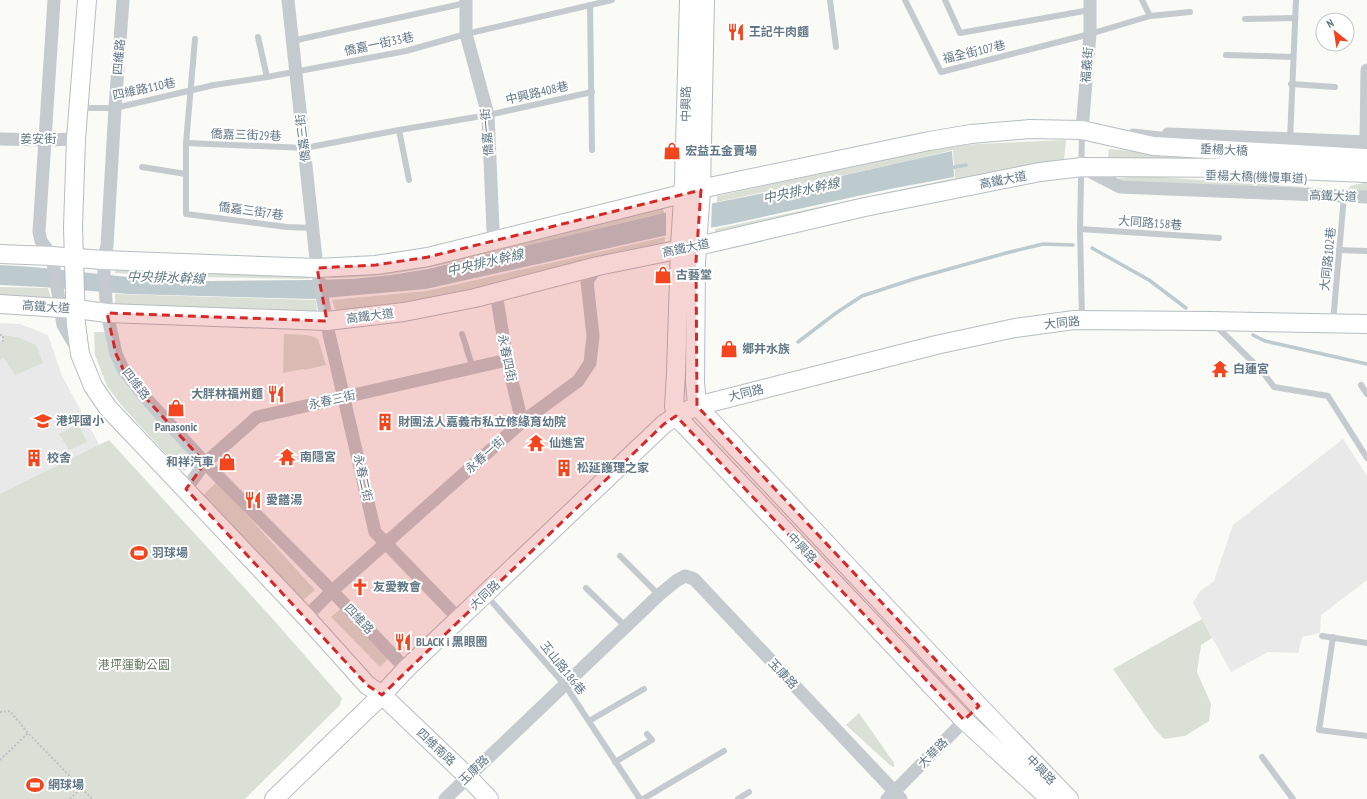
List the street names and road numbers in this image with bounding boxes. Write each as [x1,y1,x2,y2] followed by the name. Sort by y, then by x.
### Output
[343,29,415,58] street label: 僑嘉一街33巷
[941,37,1007,66] street label: 福全街107巷
[109,38,128,76] street label: 四維路
[1077,46,1096,84] street label: 福義街
[111,75,177,103] street label: 四維路110巷
[504,78,570,107] street label: 中興路408巷
[678,86,693,122] street label: 中興路
[477,107,496,157] street label: 僑嘉一街
[292,113,313,163] street label: 僑嘉三街
[210,126,282,143] street label: 僑嘉三街29巷
[20,131,56,146] street label: 姜安街
[1200,141,1248,158] street label: 垂楊大橋
[1205,167,1307,186] street label: 垂楊大橋(機慢車道)
[978,168,1028,191] street label: 高鐵大道
[1309,187,1357,204] street label: 高鐵大道
[218,199,284,222] street label: 僑嘉三街7巷
[1117,213,1183,232] street label: 大同路158巷
[1317,226,1338,292] street label: 大同路102巷
[661,235,711,260] street label: 高鐵大道
[22,297,71,316] street label: 高鐵大道
[345,305,395,326] street label: 高鐵大道
[1043,313,1081,332] street label: 大同路
[495,333,520,383] street label: 永春四街
[119,365,153,402] street label: 四維路
[727,381,765,404] street label: 大同路
[307,387,357,412] street label: 永春三街
[462,433,508,476] street label: 永春一街
[351,453,376,503] street label: 永春二街
[785,529,820,566] street label: 中興路
[466,577,503,612] street label: 大同路
[342,600,377,637] street label: 四維路
[537,638,589,697] street label: 玉山路186巷
[766,655,801,692] street label: 玉康路
[414,725,459,768] street label: 四維南路
[915,735,951,771] street label: 大華路
[1023,751,1059,788] street label: 中興路
[455,752,492,788] street label: 玉康路

